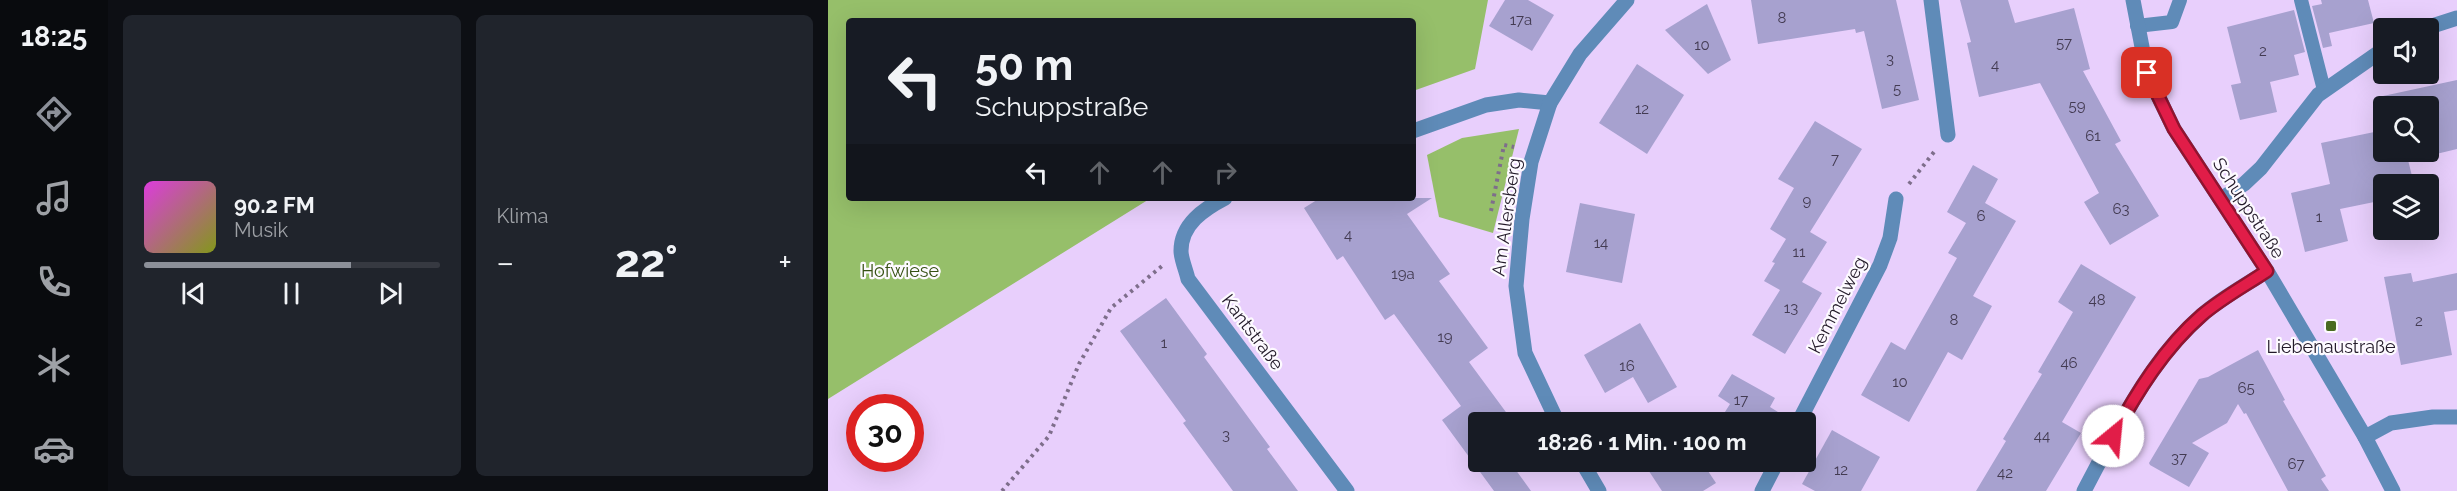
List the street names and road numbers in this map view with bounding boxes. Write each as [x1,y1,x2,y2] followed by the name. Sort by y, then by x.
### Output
[2209,154,2289,263] street label: Schuppstraße
[1487,157,1525,277] street label: Am Allersberg
[1804,253,1870,357] street label: Kemmelweg
[1218,290,1288,374] street label: Kantstraße

